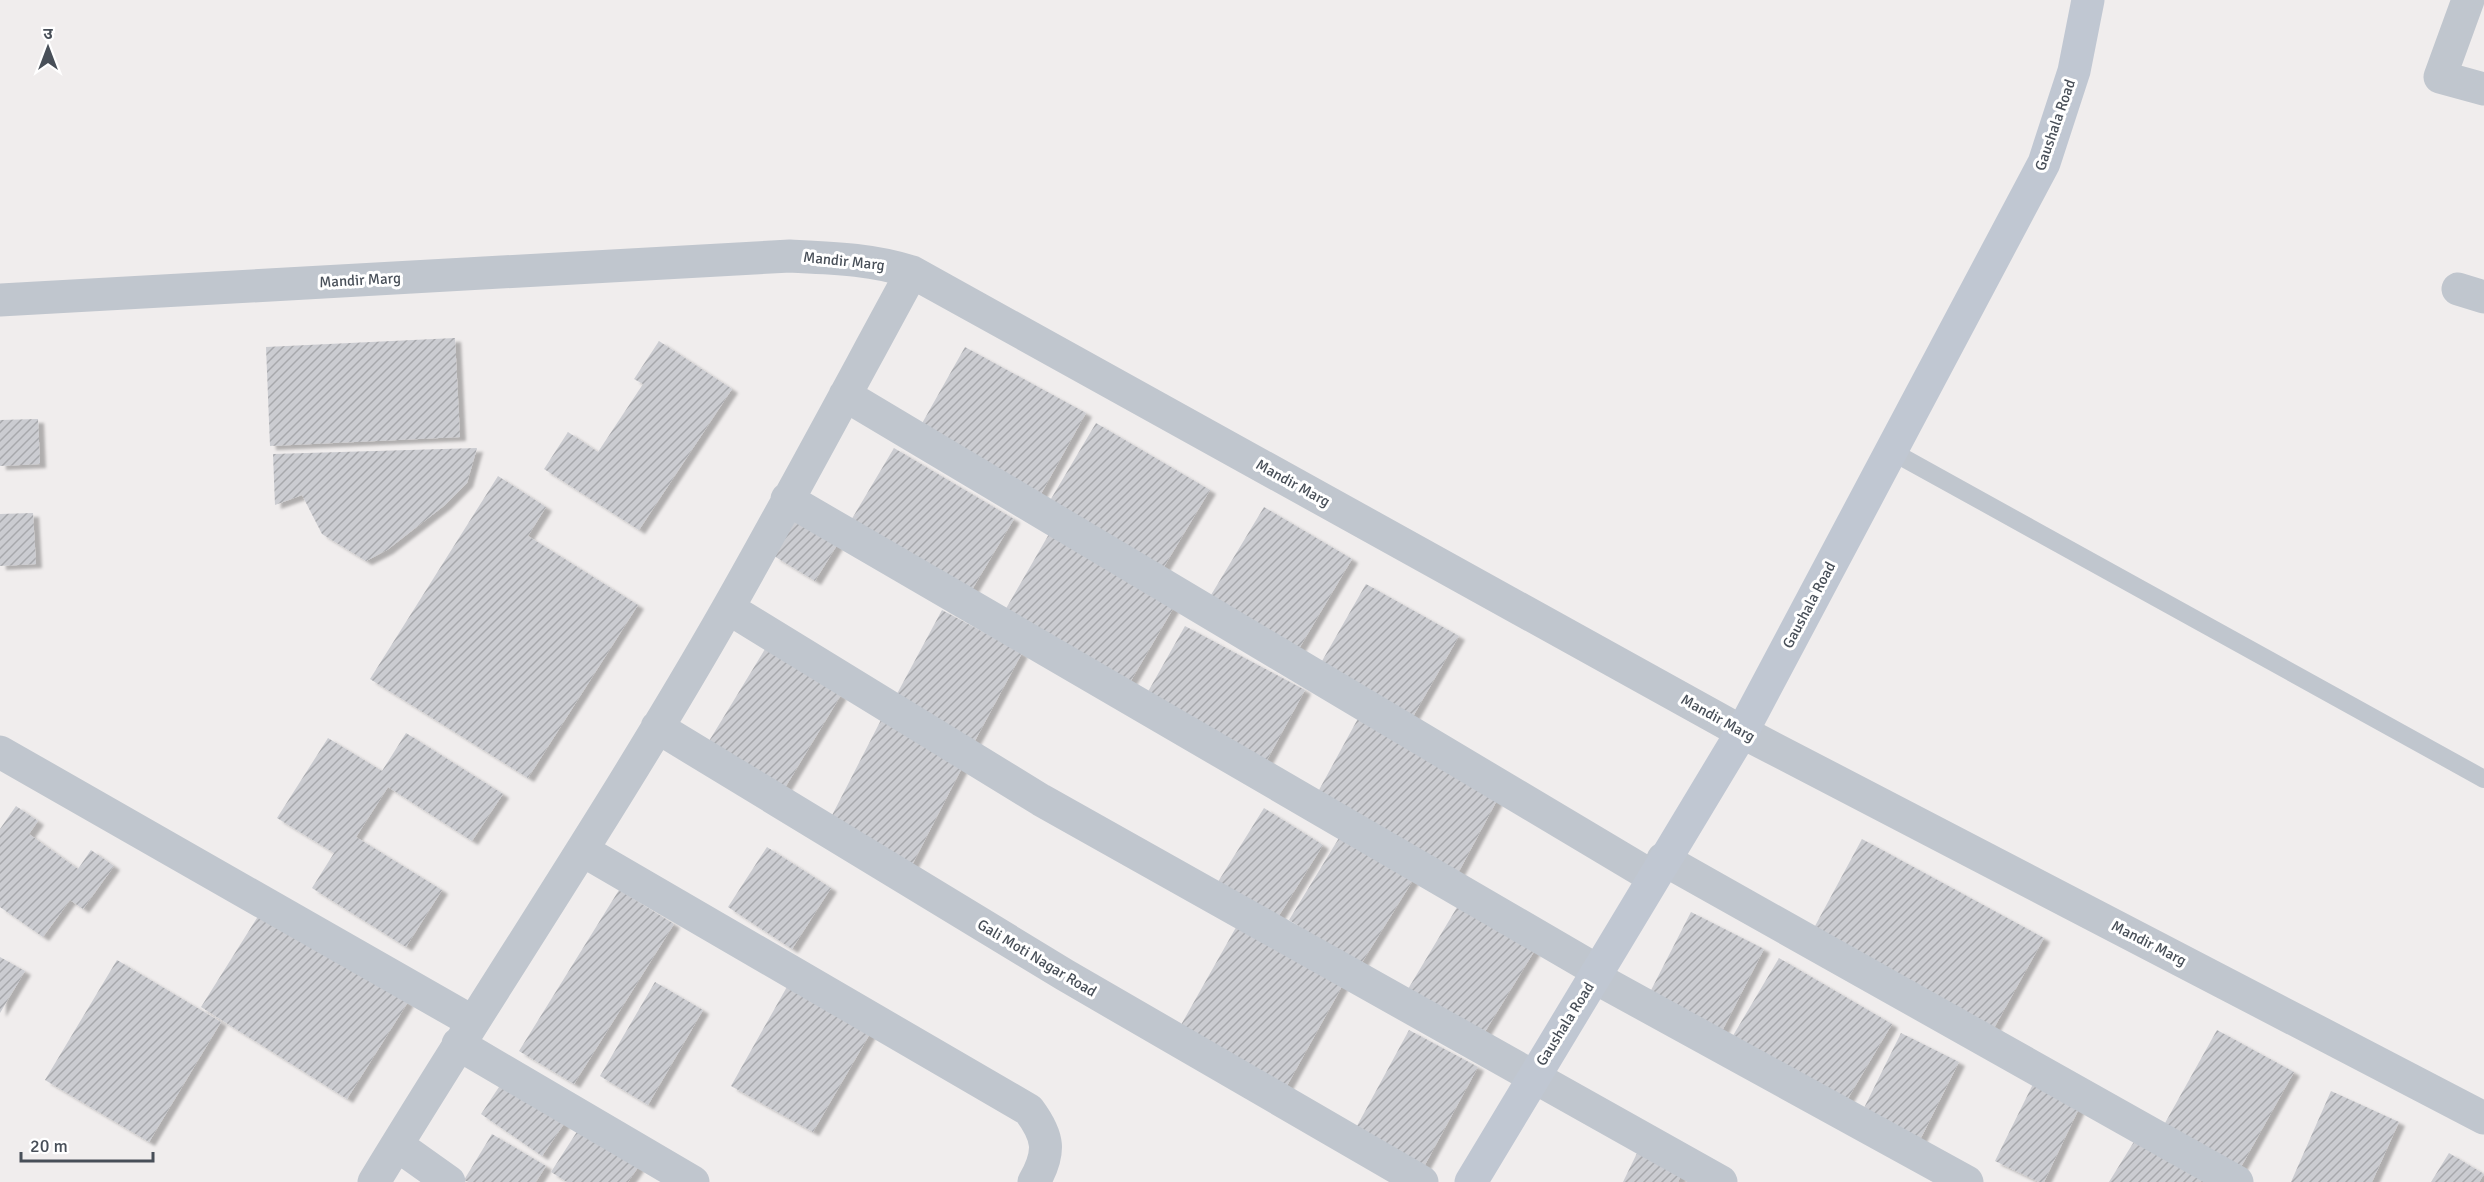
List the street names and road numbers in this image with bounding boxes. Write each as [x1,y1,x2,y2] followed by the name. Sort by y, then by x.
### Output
[2031,77,2079,173] street label: Gaushala Road
[802,248,886,274] street label: Mandir Marg
[319,269,401,291] street label: Mandir Marg
[1253,455,1333,511] street label: Mandir Marg
[1779,559,1839,651] street label: Gaushala Road
[1678,690,1758,746] street label: Mandir Marg
[974,915,1100,1001] street label: Gali Moti Nagar Road
[2109,916,2190,970] street label: Mandir Marg
[1532,979,1598,1069] street label: Gaushala Road

